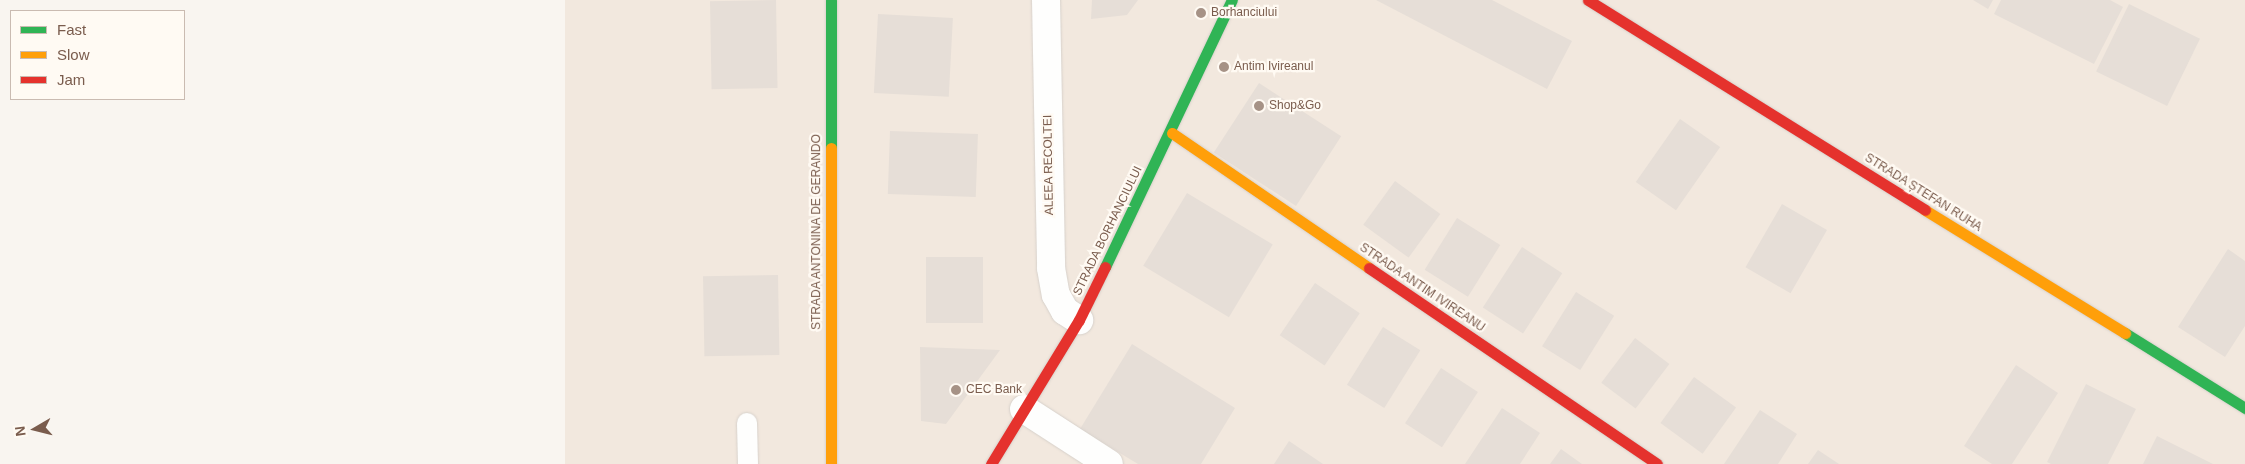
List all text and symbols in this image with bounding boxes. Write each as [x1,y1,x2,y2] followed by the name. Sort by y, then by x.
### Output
[1211,6,1277,20] place label: Borhanciului
[1195,7,1207,19] marker: Borhanciului
[10,10,185,100] legend
[57,21,86,38] text: Fast
[57,46,90,63] text: Slow
[1234,60,1313,74] place label: Antim Ivireanul
[1218,61,1230,73] marker: Antim Ivireanul
[57,71,85,88] text: Jam
[1269,99,1321,113] place label: Shop&Go
[1253,100,1265,112] marker: Shop&Go
[1041,114,1057,216] street label: ALEEA RECOLTEI
[810,133,824,331] street label: STRADA ANTONINA DE GERANDO
[1862,151,1984,235] street label: STRADA ȘTEFAN RUHA
[1070,164,1146,298] street label: STRADA BORHANCIULUI
[1356,240,1488,336] street label: STRADA ANTIM IVIREANU
[966,383,1022,397] place label: CEC Bank
[950,384,962,396] marker: CEC Bank
[10,404,60,454] north arrow
[12,425,29,437] text: N

